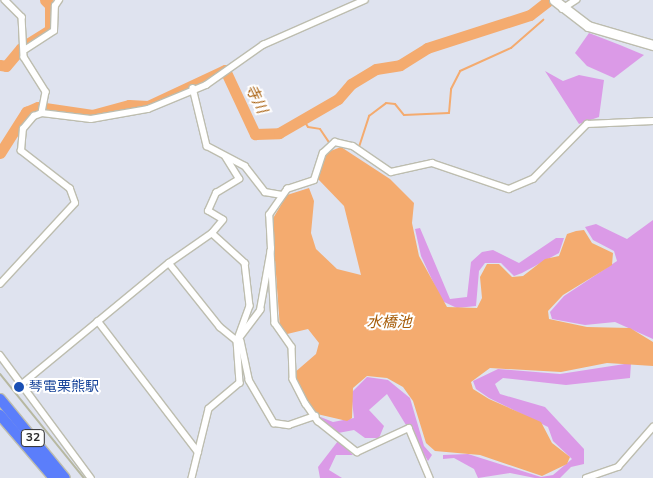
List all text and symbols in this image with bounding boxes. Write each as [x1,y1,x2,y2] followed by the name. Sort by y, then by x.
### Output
[241,82,271,116] water label: 寺川
[367,314,411,332] water label: 水橋池
[29,379,99,395] place label: 琴電栗熊駅
[13,381,25,393] marker: 琴電栗熊駅
[20,428,46,448] road number: 32

